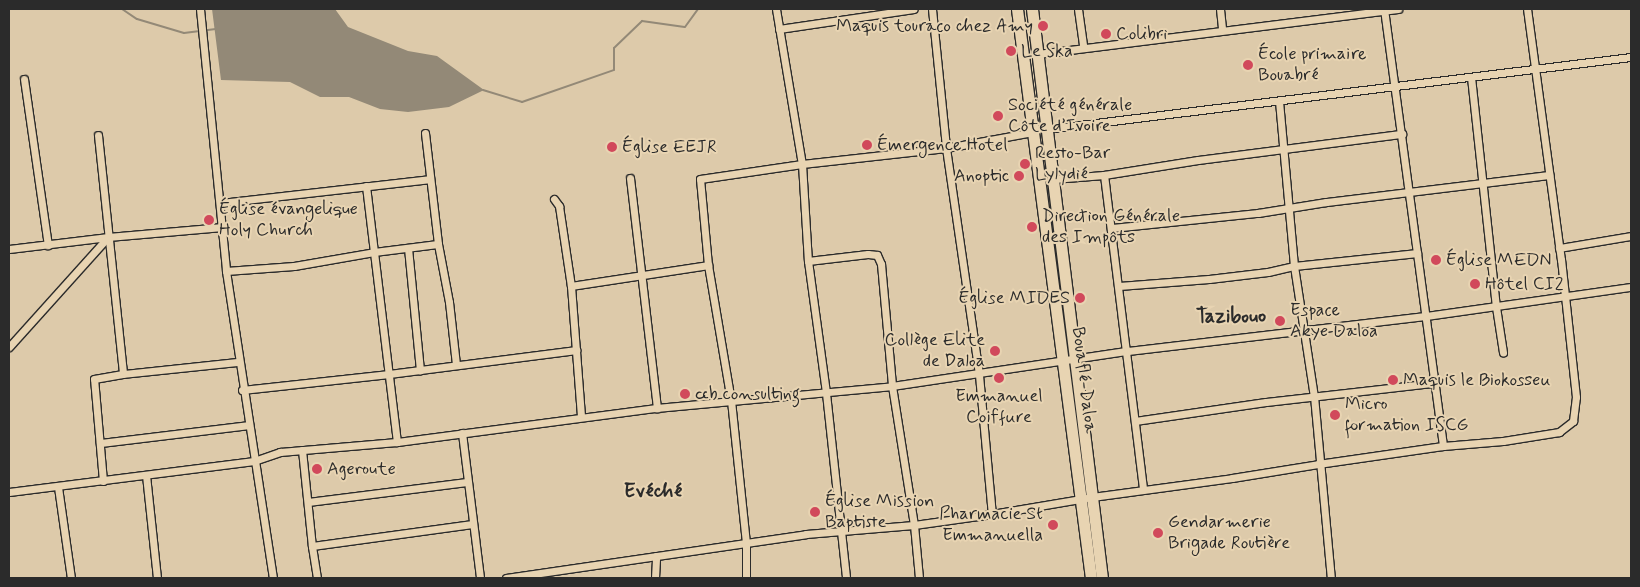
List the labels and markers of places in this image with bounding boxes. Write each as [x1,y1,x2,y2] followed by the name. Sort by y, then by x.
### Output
[838,15,1033,37] place label: Maquis touraco chez Amy
[1037,20,1049,32] marker: Maquis touraco chez Amy
[1116,23,1167,45] place label: Colibri
[1100,28,1112,40] marker: Colibri
[1021,40,1075,62] place label: Le Ska
[1258,44,1369,86] place label: École primaire Bouabré
[1005,45,1017,57] marker: Le Ska
[1242,59,1254,71] marker: École primaire Bouabré
[1008,95,1132,138] place label: Société générale Côte d’Ivoire
[992,110,1004,122] marker: Société générale Côte d’Ivoire
[877,134,1003,156] place label: Émergence Hotel
[622,136,717,158] place label: Église EEJR
[861,139,873,151] marker: Émergence Hotel
[606,141,618,153] marker: Église EEJR
[1035,143,1110,186] place label: Resto-Bar Lylydié
[1019,158,1031,170] marker: Resto-Bar Lylydié
[954,165,1009,187] place label: Anoptic
[1013,170,1025,182] marker: Anoptic
[219,199,358,242] place label: Église évangelique Holy Church
[1042,206,1180,248] place label: Direction Générale des Impôts
[203,214,215,226] marker: Église évangelique Holy Church
[1026,221,1038,233] marker: Direction Générale des Impôts
[1446,249,1546,271] place label: Église MEDN
[1430,254,1442,266] marker: Église MEDN
[1485,273,1564,295] place label: Hôtel CI2
[1469,278,1481,290] marker: Hôtel CI2
[959,287,1070,309] place label: Église MIDES
[1074,292,1086,304] marker: Église MIDES
[1290,300,1377,342] place label: Espace Akye Daloa
[1274,315,1286,327] marker: Espace Akye Daloa
[887,330,985,372] place label: Collège Elite de Daloa
[989,345,1001,357] marker: Collège Elite de Daloa
[1403,369,1548,391] place label: Maquis le Biokosseu
[993,372,1005,384] marker: Emmanuel Coiffure
[1387,374,1399,386] marker: Maquis le Biokosseu
[695,383,794,405] place label: ccb consulting
[955,386,1043,428] place label: Emmanuel Coiffure
[679,388,691,400] marker: ccb consulting
[1345,394,1467,436] place label: Micro formation ISCG
[1329,409,1341,421] marker: Micro formation ISCG
[327,458,396,480] place label: Ageroute
[311,463,323,475] marker: Ageroute
[825,491,931,534] place label: Église Mission Baptiste
[939,504,1043,546] place label: Pharmacie St Emmanuella
[809,506,821,518] marker: Église Mission Baptiste
[1168,512,1291,554] place label: Gendarmerie Brigade Routière
[1047,519,1059,531] marker: Pharmacie St Emmanuella
[1152,527,1164,539] marker: Gendarmerie Brigade Routière

